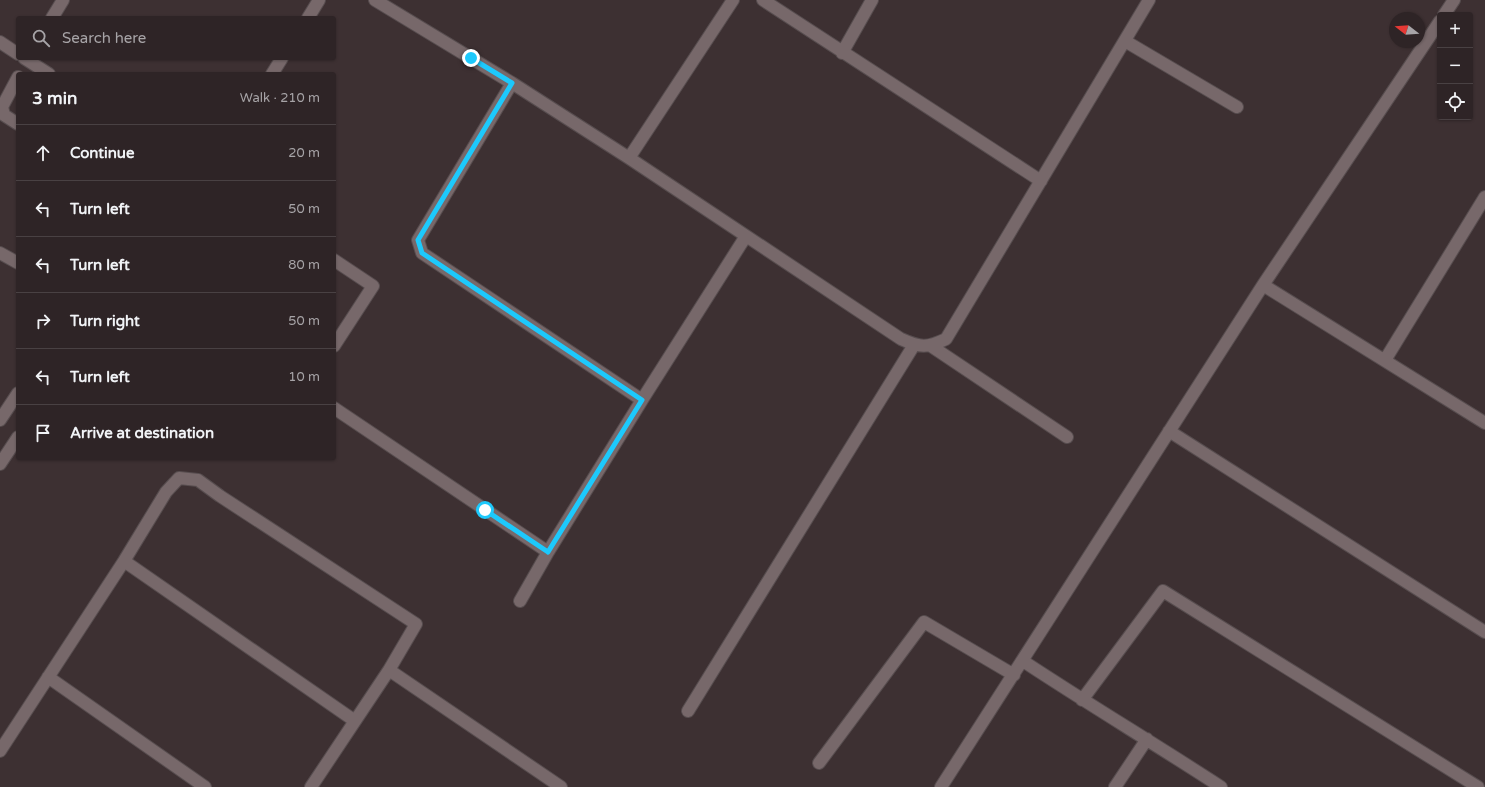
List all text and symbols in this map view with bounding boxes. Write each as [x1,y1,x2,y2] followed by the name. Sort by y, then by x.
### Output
[1389,12,1425,48] north arrow
[1437,12,1473,120] map controls
[1437,12,1473,48] button: +
[16,16,336,60] search box
[30,27,52,49] icon: search
[62,29,146,47] text: Search here
[1437,48,1473,84] button: −
[462,49,480,67] route end
[1437,84,1473,120] button: locate
[32,88,77,109] text: 3 min
[240,90,320,106] text: Walk · 210 m
[32,142,54,164] icon: ahead
[70,144,134,162] text: Continue
[288,145,320,161] text: 20 m
[32,198,54,220] icon: left
[70,200,130,218] text: Turn left
[288,201,320,217] text: 50 m
[32,254,54,276] icon: left
[70,256,130,274] text: Turn left
[288,257,320,273] text: 80 m
[32,310,54,332] icon: right
[70,312,140,330] text: Turn right
[288,313,320,329] text: 50 m
[32,366,54,388] icon: left
[70,368,130,386] text: Turn left
[288,369,320,385] text: 10 m
[32,422,54,444] icon: arrive
[70,424,214,442] text: Arrive at destination
[476,501,494,519] route start

